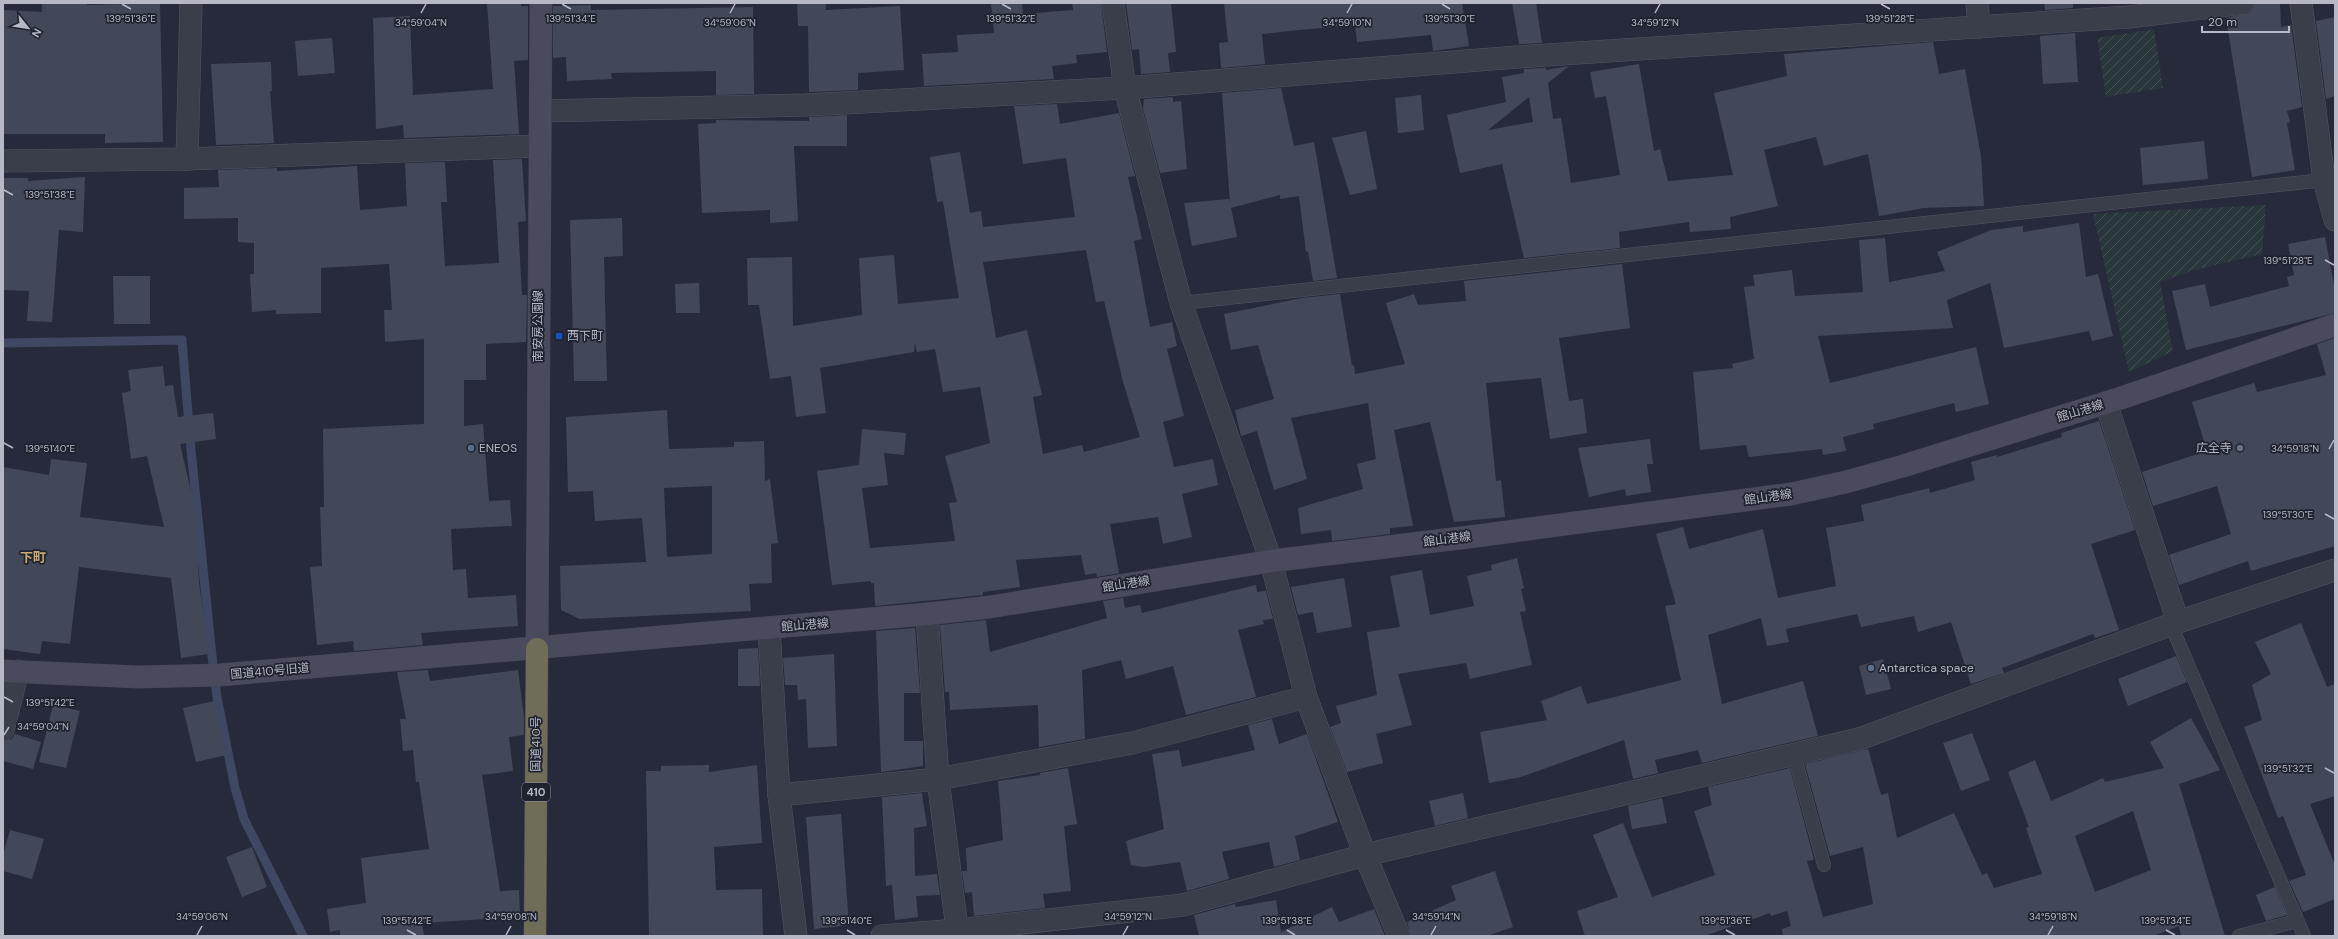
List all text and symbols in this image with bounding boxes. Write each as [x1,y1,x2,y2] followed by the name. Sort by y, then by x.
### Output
[8,8,48,48] north arrow
[2202,8,2289,34] scale bar
[106,12,156,25] text: 139°51'36"E
[546,12,596,25] text: 139°51'34"E
[986,12,1036,25] text: 139°51'32"E
[1425,12,1476,25] text: 139°51'30"E
[1865,12,1915,25] text: 139°51'28"E
[2208,14,2237,30] text: 20 m
[395,16,447,29] text: 34°59'04"N
[704,16,756,29] text: 34°59'06"N
[1323,16,1372,29] text: 34°59'10"N
[1631,16,1679,29] text: 34°59'12"N
[29,26,45,40] text: N
[25,188,75,201] text: 139°51'38"E
[2263,254,2313,267] text: 139°51'28"E
[530,290,546,362] street label: 南安房公園線
[567,328,603,344] place label: 西下町
[554,331,564,341] marker: 西下町
[2055,396,2105,426] street label: 館山港線
[479,440,517,456] place label: ENEOS
[2196,440,2232,456] place label: 広全寺
[25,442,75,455] text: 139°51'40"E
[2271,442,2319,455] text: 34°59'18"N
[466,443,476,453] marker: ENEOS
[2235,443,2245,453] marker: 広全寺
[1743,486,1793,508] street label: 館山港線
[2263,508,2314,521] text: 139°51'30"E
[1422,528,1472,550] street label: 館山港線
[20,549,46,566] district label: 下町
[1101,572,1151,596] street label: 館山港線
[780,615,830,635] street label: 館山港線
[230,660,310,682] street label: 国道410号旧道
[1879,660,1974,676] place label: Antarctica space
[1866,663,1876,673] marker: Antarctica space
[25,696,75,709] text: 139°51'42"E
[528,716,544,772] street label: 国道410号
[17,720,69,733] text: 34°59'04"N
[2263,762,2313,775] text: 139°51'32"E
[522,783,550,801] road number: 410
[176,910,228,923] text: 34°59'06"N
[485,910,537,923] text: 34°59'08"N
[1104,910,1152,923] text: 34°59'12"N
[1412,910,1460,923] text: 34°59'14"N
[2029,910,2077,923] text: 34°59'18"N
[382,914,432,927] text: 139°51'42"E
[822,914,872,927] text: 139°51'40"E
[1262,914,1312,927] text: 139°51'38"E
[1701,914,1751,927] text: 139°51'36"E
[2141,914,2191,927] text: 139°51'34"E

